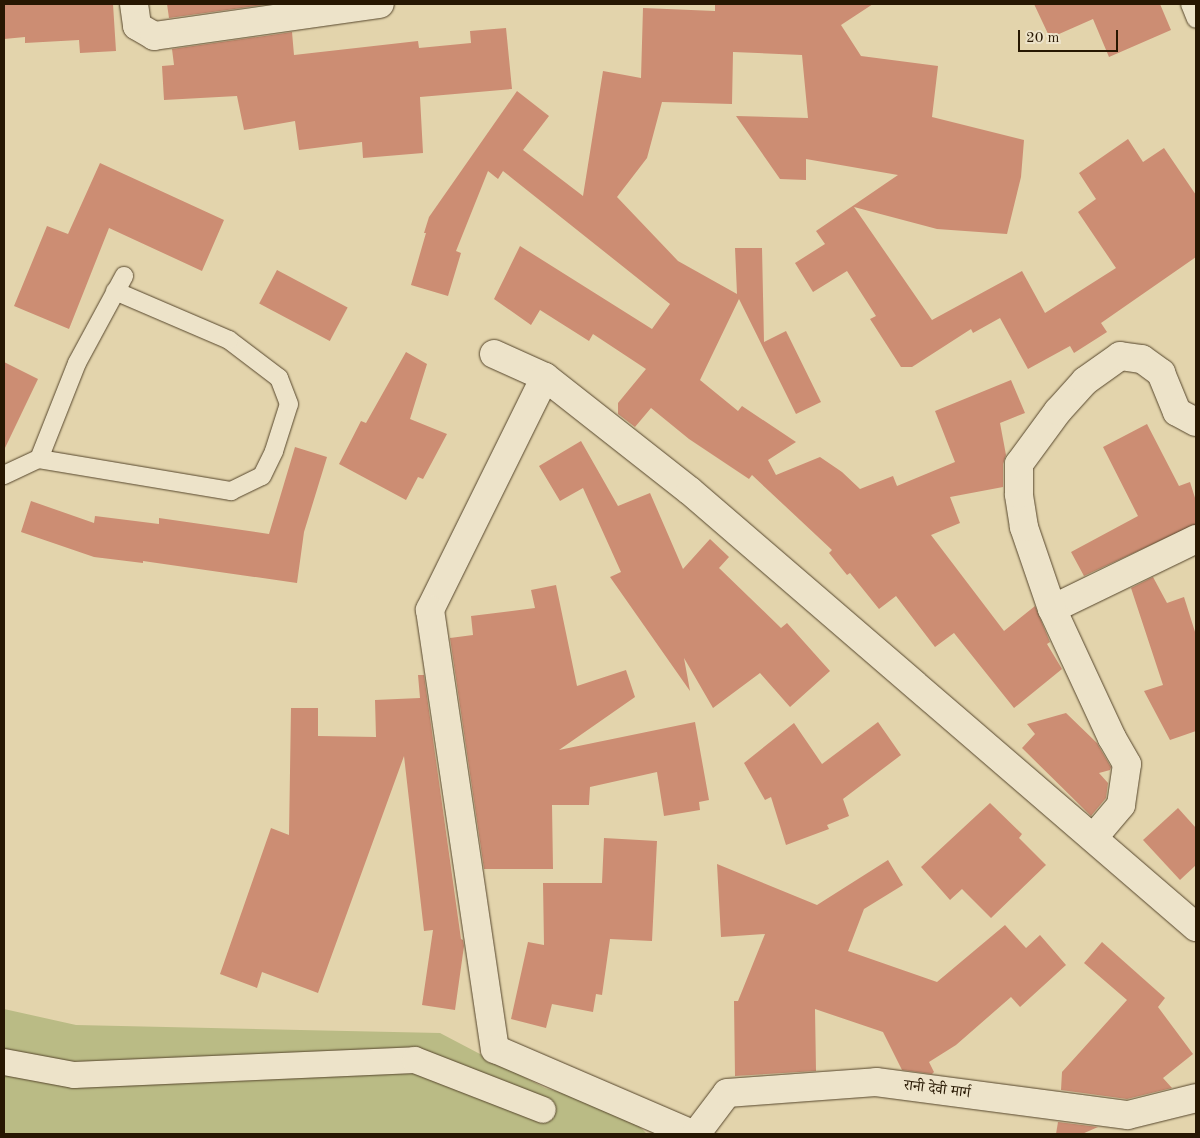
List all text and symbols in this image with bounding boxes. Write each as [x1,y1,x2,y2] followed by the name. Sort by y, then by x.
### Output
[1020,20,1120,52] scale bar
[1026,31,1060,46] text: 20 m
[903,1077,971,1103] street label: रानी देवी मार्ग

